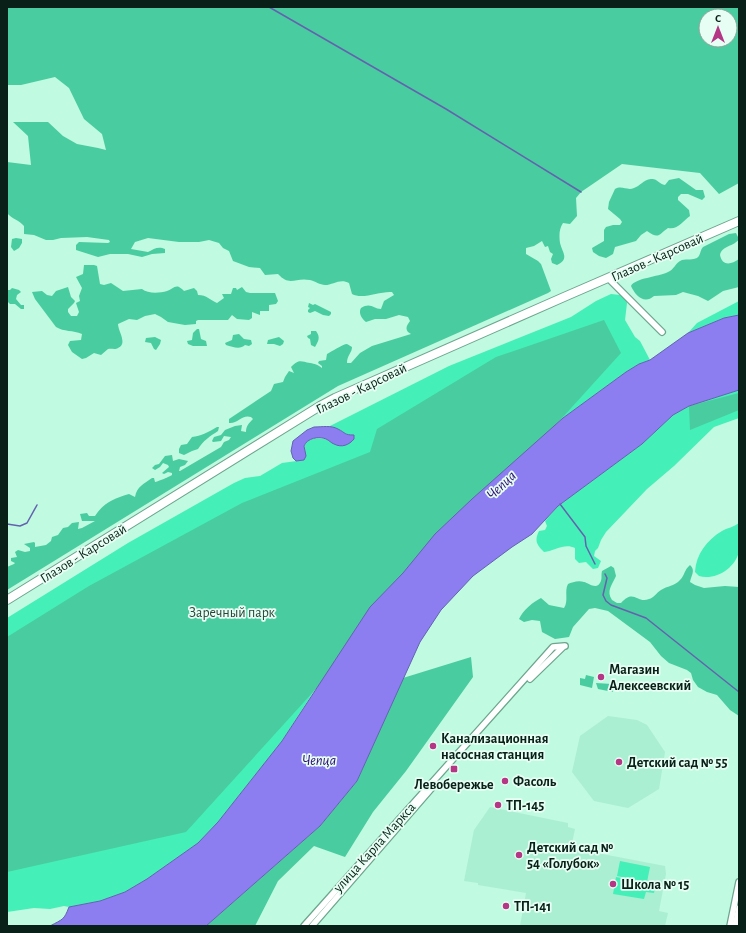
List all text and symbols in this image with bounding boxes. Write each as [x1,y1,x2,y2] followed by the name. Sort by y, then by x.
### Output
[698,8,738,48] north arrow
[715,13,721,24] text: С
[609,231,706,284] street label: Глазов - Карсовай
[314,361,409,417] street label: Глазов - Карсовай
[484,468,519,503] water label: Чепца
[38,522,129,586] street label: Глазов - Карсовай
[189,606,276,620] park label: Заречный парк
[609,663,691,693] place label: Магазин Алексеевский
[596,672,606,682] marker: Магазин Алексеевский
[441,732,548,762] place label: Канализационная насосная станция
[428,741,438,751] marker: Канализационная насосная станция
[302,753,336,768] water label: Чепца
[627,756,727,770] place label: Детский сад № 55
[614,757,624,767] marker: Детский сад № 55
[449,764,459,774] marker: Левобережье
[513,775,557,789] place label: Фасоль
[500,776,510,786] marker: Фасоль
[414,778,494,792] place label: Левобережье
[506,799,544,813] place label: ТП-145
[330,800,419,896] street label: улица Карла Маркса
[493,800,503,810] marker: ТП-145
[527,841,613,871] place label: Детский сад № 54 «Голубок»
[514,850,524,860] marker: Детский сад № 54 «Голубок»
[621,878,689,892] place label: Школа № 15
[608,879,618,889] marker: Школа № 15
[514,900,551,914] place label: ТП-141
[501,901,511,911] marker: ТП-141

